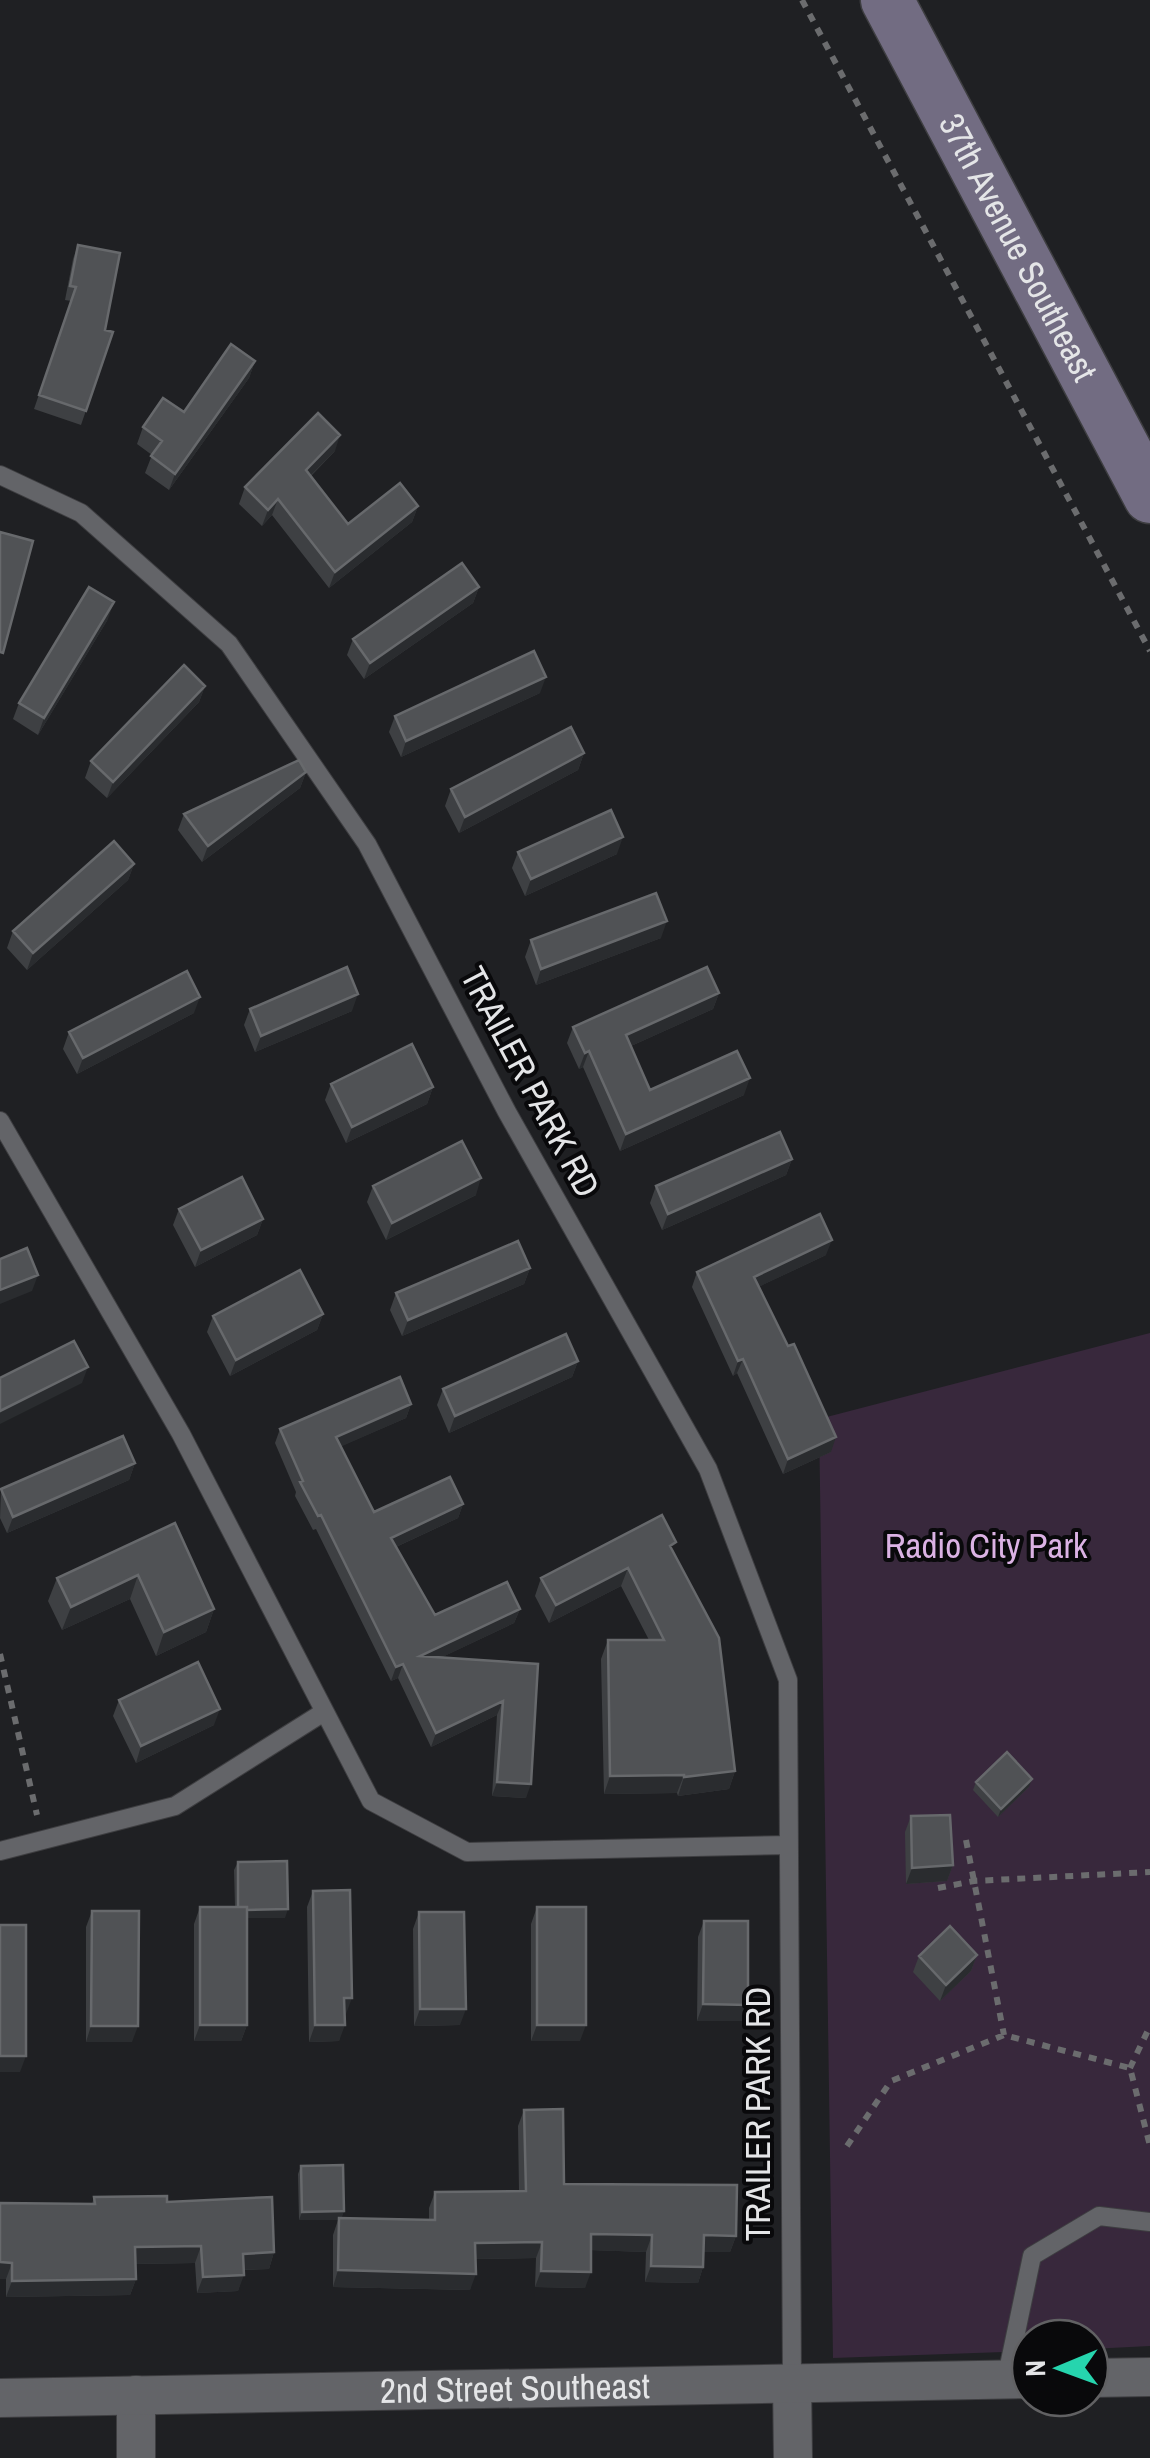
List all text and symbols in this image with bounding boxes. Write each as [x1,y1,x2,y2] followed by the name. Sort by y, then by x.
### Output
[928,105,1109,389] street label: 37th Avenue Southeast
[450,958,611,1205] street label: TRAILER PARK RD
[885,1522,1088,1569] park label: Radio City Park
[734,1987,781,2241] street label: TRAILER PARK RD
[1010,2318,1110,2418] north arrow
[1016,2360,1054,2377] text: N
[380,2362,650,2414] street label: 2nd Street Southeast

